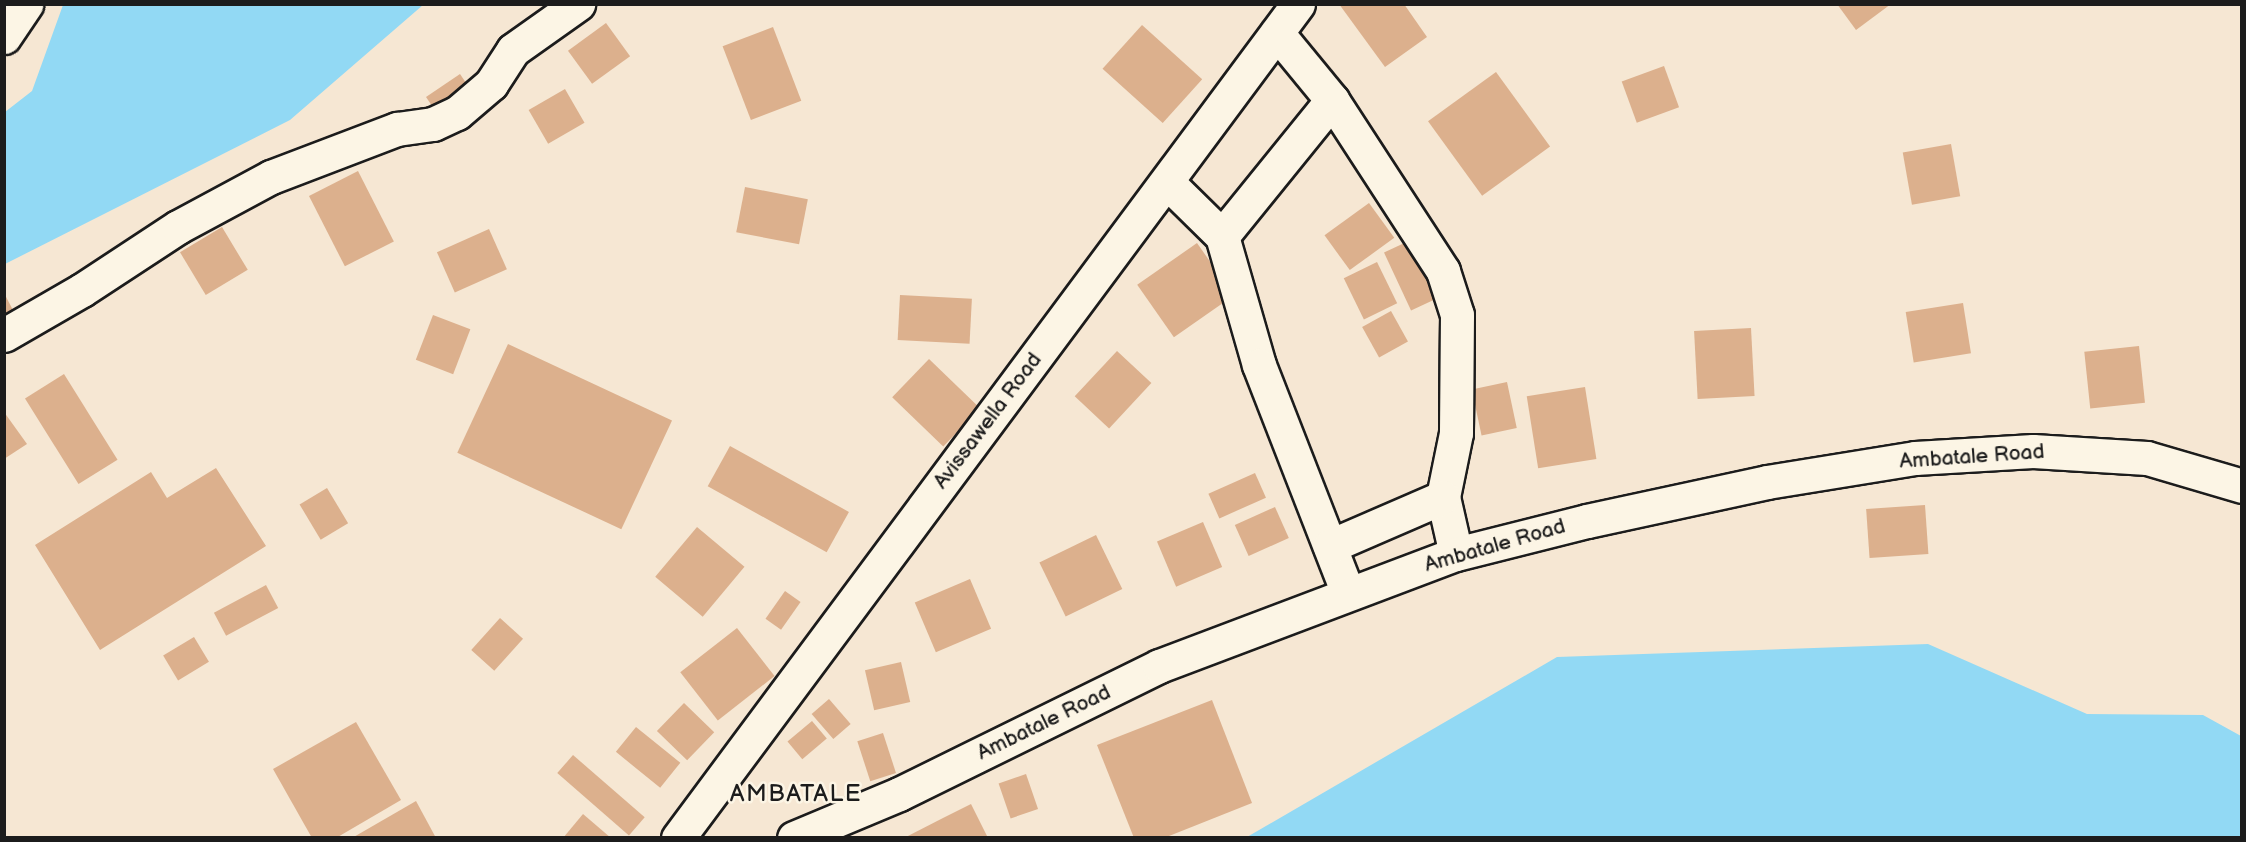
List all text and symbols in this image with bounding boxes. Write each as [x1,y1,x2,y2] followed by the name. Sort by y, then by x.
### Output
[929,348,1047,494] street label: Avissawella Road
[1899,439,2045,475] street label: Ambatale Road
[1422,514,1568,578] street label: Ambatale Road
[973,680,1115,766] street label: Ambatale Road
[730,780,862,808] district label: AMBATALE

